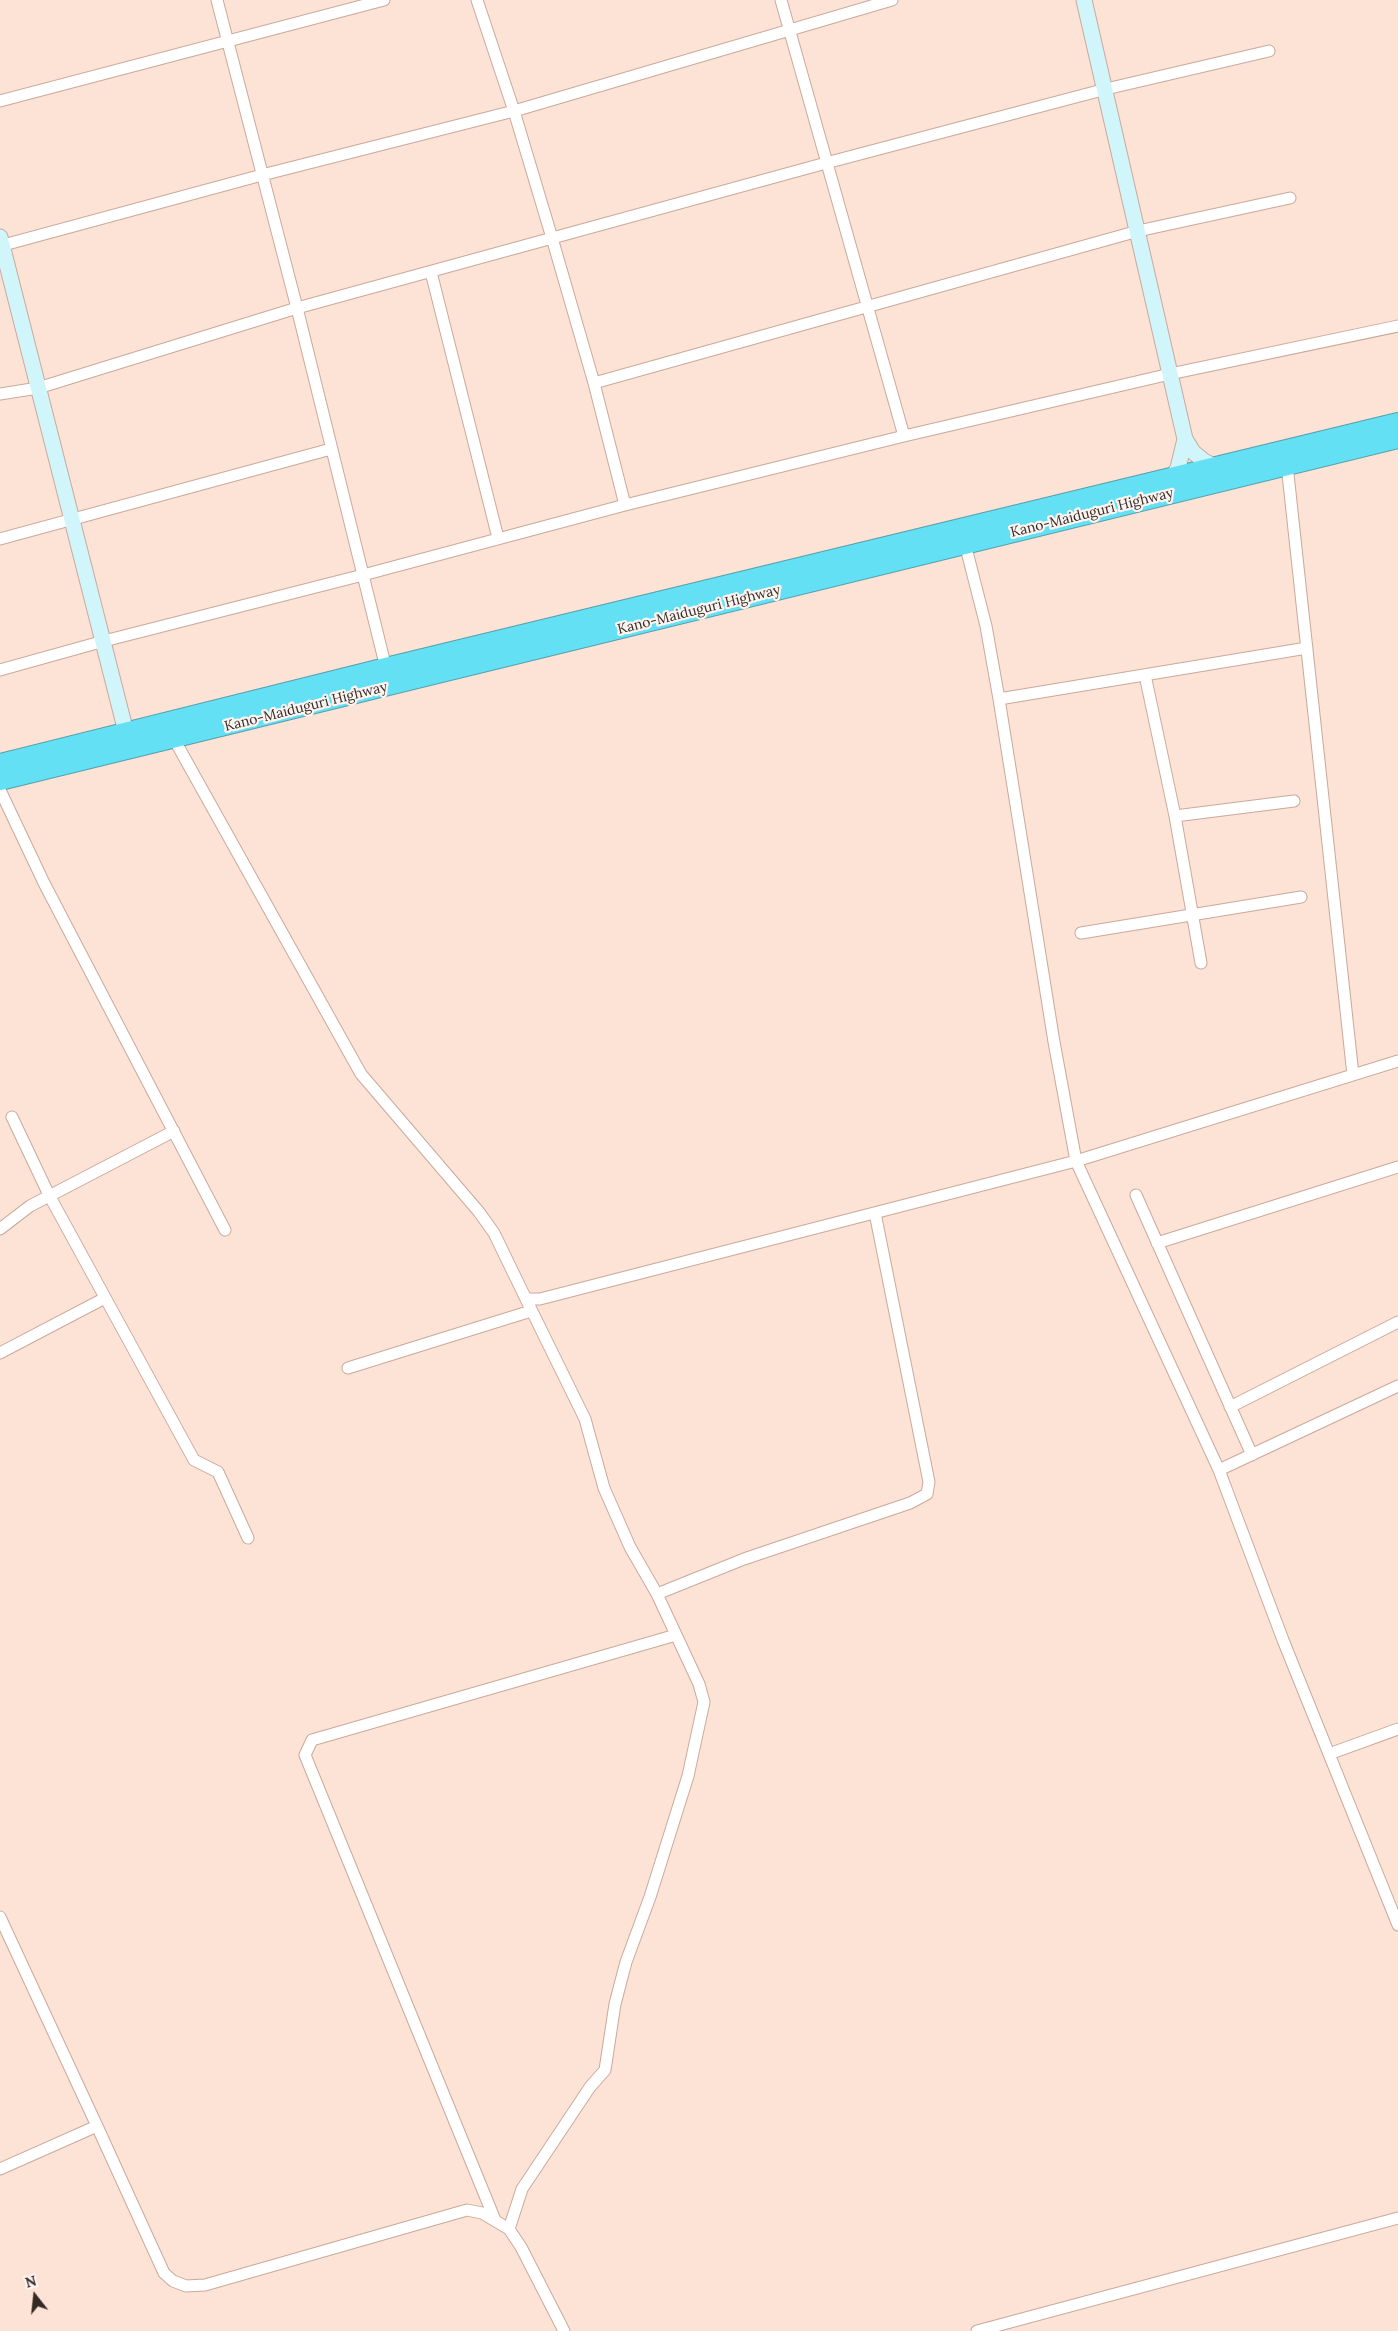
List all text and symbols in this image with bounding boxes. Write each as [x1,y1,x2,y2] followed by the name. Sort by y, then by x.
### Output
[1009,485,1175,541] street label: Kano-Maiduguri Highway
[616,582,782,638] street label: Kano-Maiduguri Highway
[223,679,389,735] street label: Kano-Maiduguri Highway
[10,2271,60,2321] north arrow
[23,2271,39,2292] text: N

